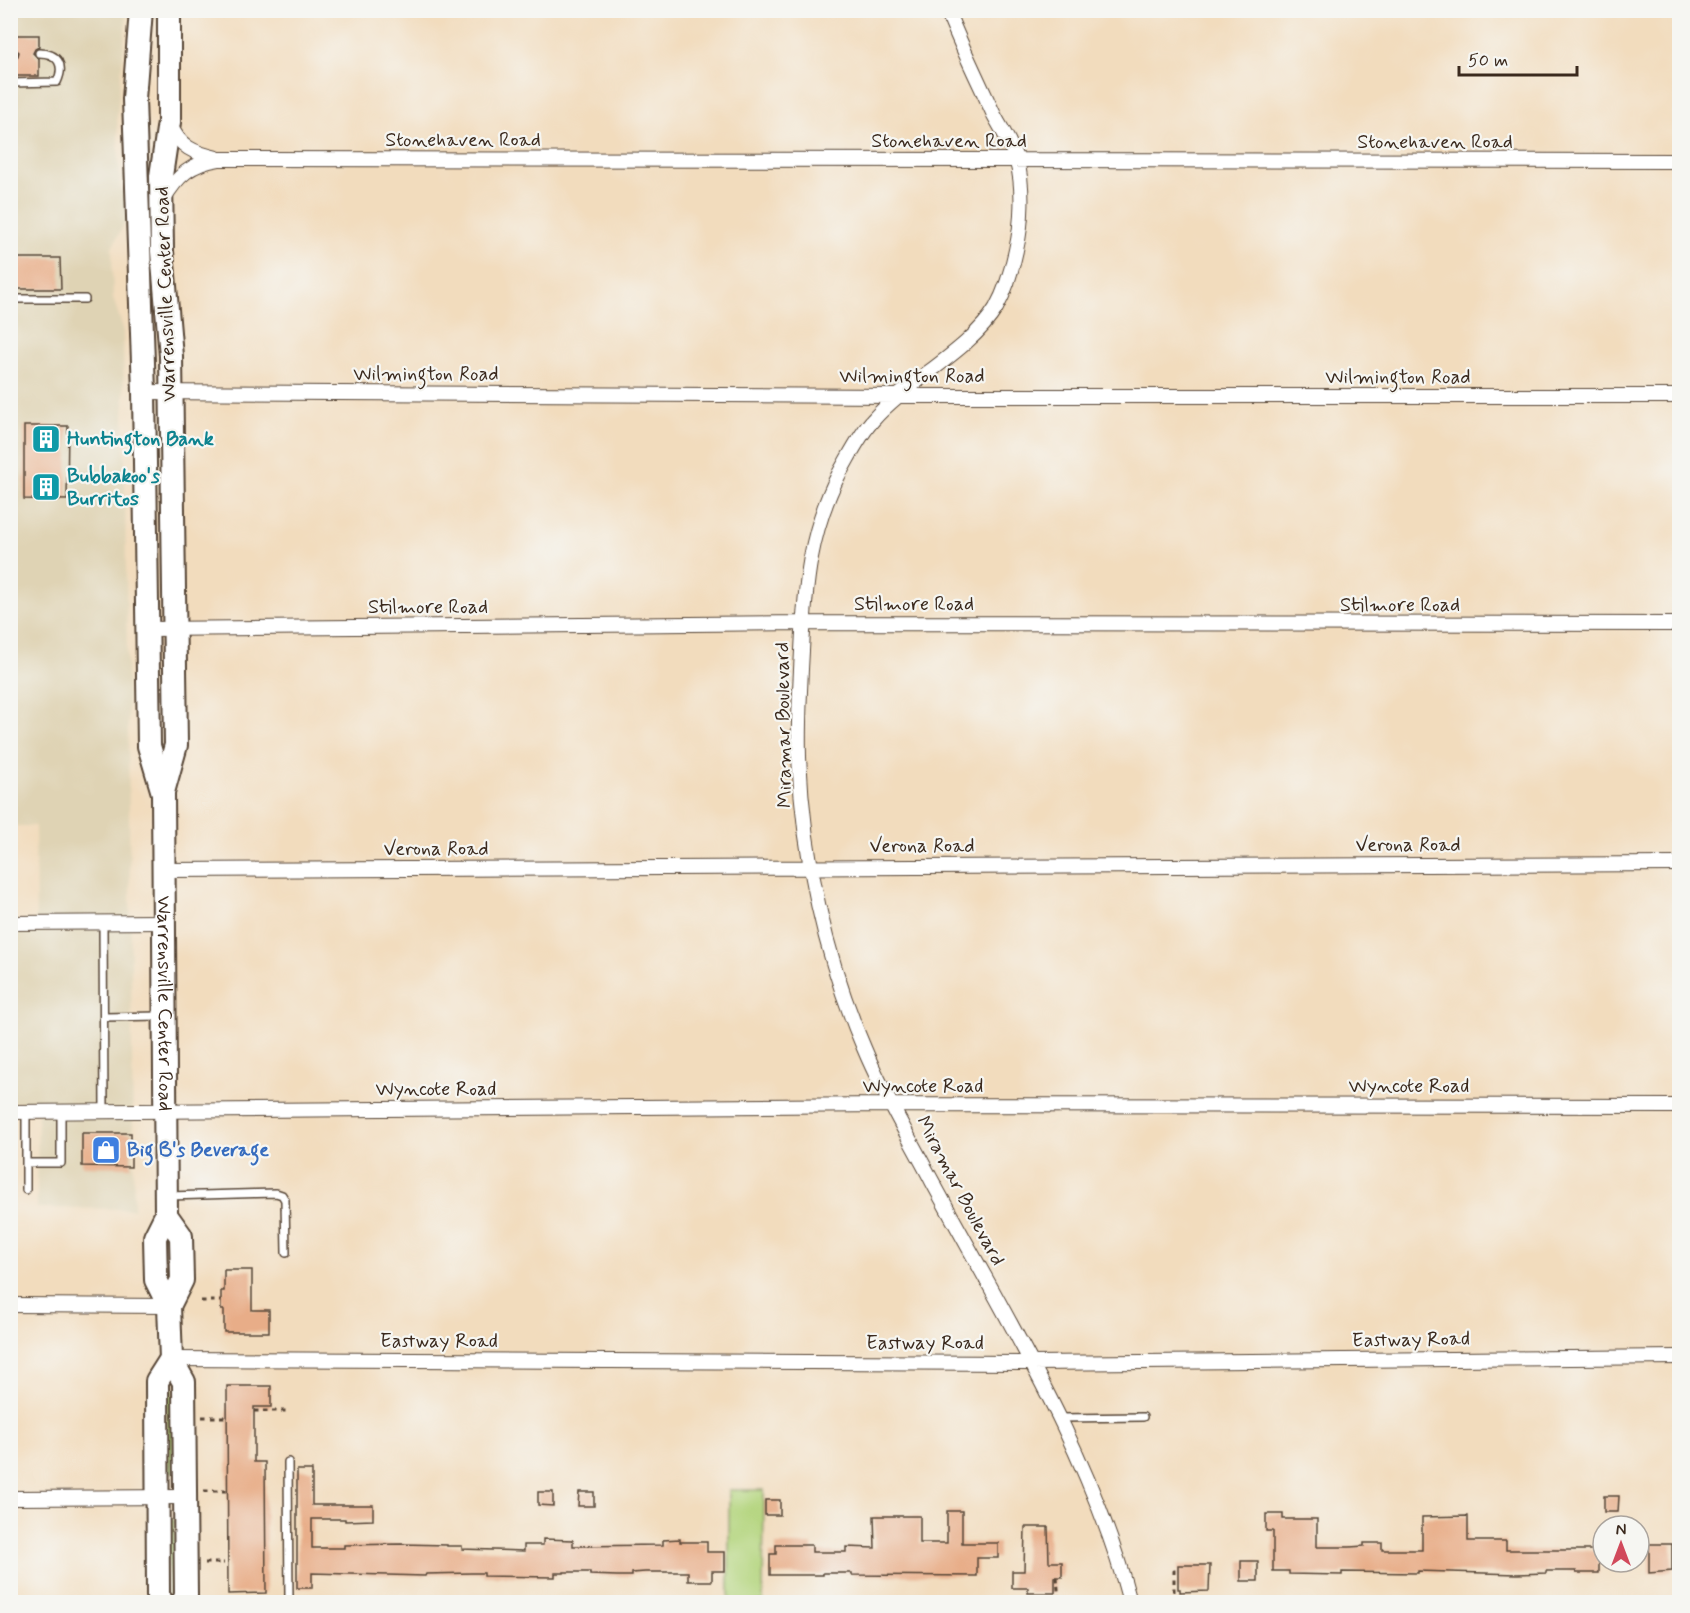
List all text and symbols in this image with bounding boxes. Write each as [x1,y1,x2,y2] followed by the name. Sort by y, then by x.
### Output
[1459,39,1578,77] scale bar
[1468,49,1508,73] text: 50 m
[385,127,541,154] street label: Stonehaven Road
[871,128,1027,155] street label: Stonehaven Road
[1357,129,1513,156] street label: Stonehaven Road
[149,186,183,402] street label: Warrensville Center Road
[353,361,499,390] street label: Wilmington Road
[839,363,985,392] street label: Wilmington Road
[1325,364,1471,393] street label: Wilmington Road
[30,423,62,455] building icon: Huntington Bank
[67,426,214,455] place label: Huntington Bank
[67,463,160,513] place label: Bubbakoo's Burritos
[30,471,62,503] building icon: Bubbakoo's Burritos
[854,591,974,618] street label: Stilmore Road
[1340,592,1460,619] street label: Stilmore Road
[368,594,488,621] street label: Stilmore Road
[769,642,799,808] street label: Miramar Boulevard
[1355,832,1461,859] street label: Verona Road
[869,833,975,860] street label: Verona Road
[383,836,489,863] street label: Verona Road
[150,896,179,1111] street label: Warrensville Center Road
[863,1073,984,1100] street label: Wyncote Road
[1349,1073,1470,1100] street label: Wyncote Road
[376,1076,497,1103] street label: Wyncote Road
[909,1111,1011,1271] street label: Miramar Boulevard
[90,1134,122,1166] shop icon: Big B's Beverage
[127,1137,269,1166] place label: Big B's Beverage
[1352,1325,1470,1355] street label: Eastway Road
[380,1328,498,1355] street label: Eastway Road
[866,1330,984,1357] street label: Eastway Road
[1591,1514,1651,1574] north arrow
[1616,1520,1626,1541] text: N

